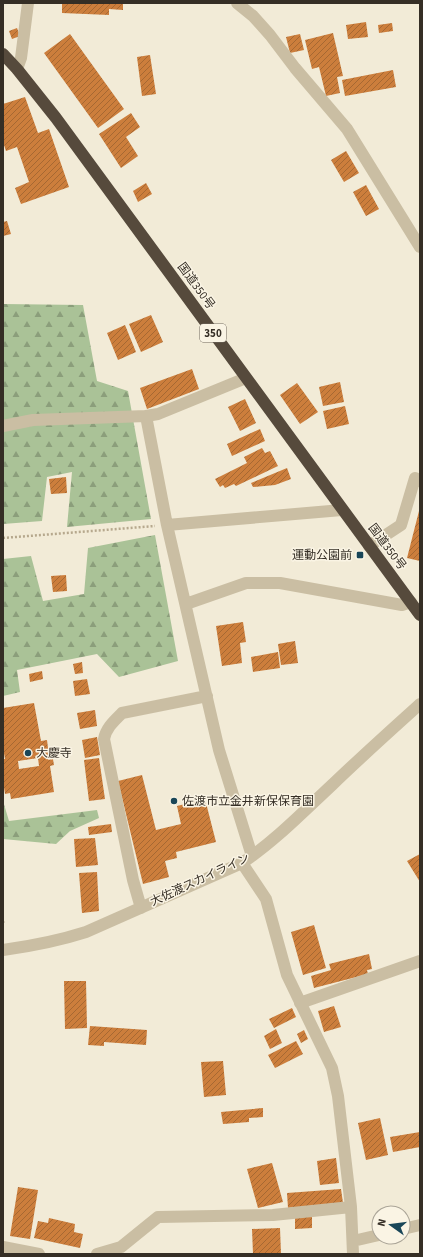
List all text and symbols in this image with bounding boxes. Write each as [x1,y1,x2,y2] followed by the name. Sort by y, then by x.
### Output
[173,259,219,313] street label: 国道350号
[200,324,226,342] road number: 350
[364,520,410,574] street label: 国道350号
[292,547,352,564] place label: 運動公園前
[355,550,365,560] marker: 運動公園前
[36,745,72,762] place label: 大慶寺
[23,748,33,758] marker: 大慶寺
[182,793,314,810] place label: 佐渡市立金井新保保育園
[169,796,179,806] marker: 佐渡市立金井新保保育園
[147,849,253,911] street label: 大佐渡スカイライン
[371,1205,411,1245] north arrow
[374,1217,390,1228] text: N

